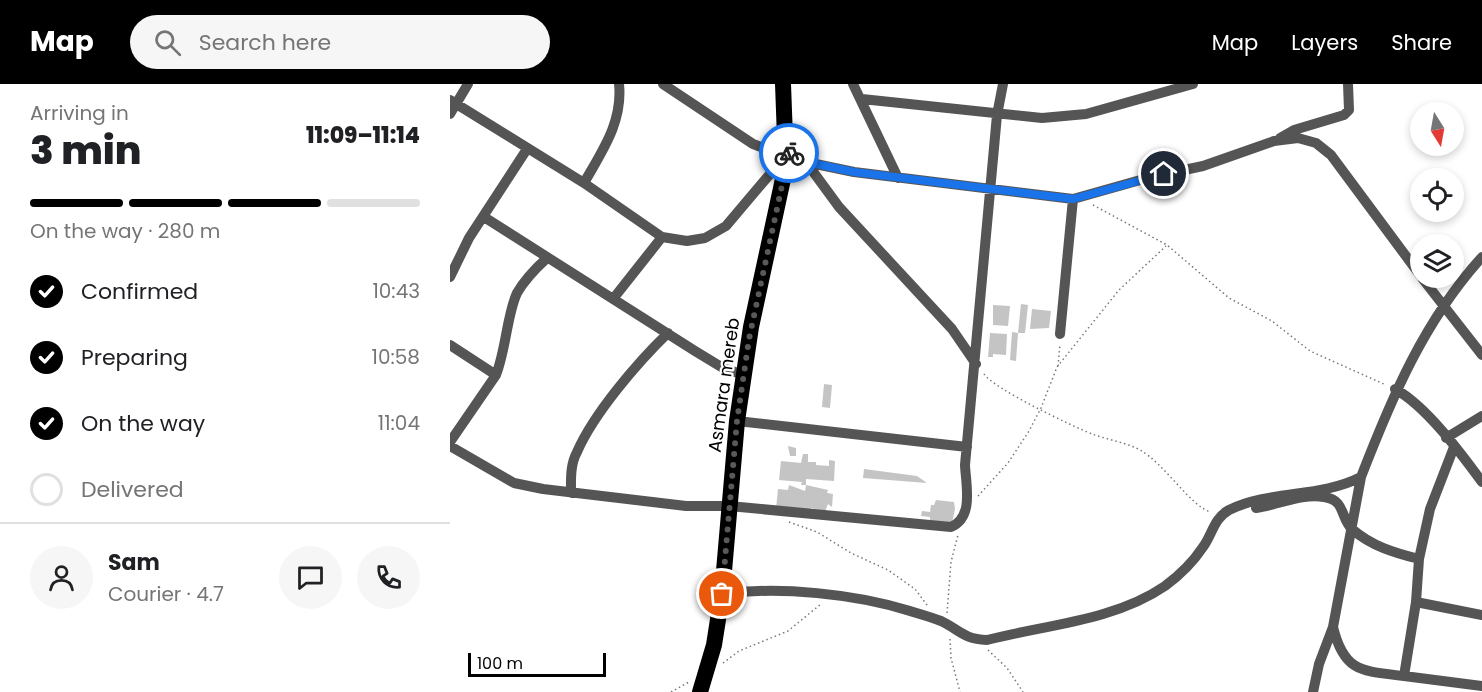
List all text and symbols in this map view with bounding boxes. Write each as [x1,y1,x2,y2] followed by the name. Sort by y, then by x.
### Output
[130,15,550,69] search box
[30,22,94,61] text: Map
[151,26,184,59] icon: search
[199,27,331,58] text: Search here
[1212,28,1258,57] text: Map
[1291,28,1358,57] text: Layers
[1391,28,1452,57] text: Share
[30,99,129,127] text: Arriving in
[1410,102,1464,156] north arrow
[1410,102,1464,288] map controls
[306,120,420,151] text: 11:09–11:14
[30,123,142,178] text: 3 min
[759,123,819,183] courier
[773,137,806,170] icon: bike
[1138,148,1189,199] pin
[1147,157,1180,190] icon: home
[1410,168,1464,222] button: locate
[30,217,220,245] text: On the way · 280 m
[1410,234,1464,288] button: layers
[30,275,63,308] icon: check
[81,276,198,307] text: Confirmed
[372,277,420,305] text: 10:43
[702,316,745,454] street label: Asmara mereb
[30,341,63,374] icon: check
[81,342,188,373] text: Preparing
[372,343,420,371] text: 10:58
[30,407,63,440] icon: check
[81,408,205,439] text: On the way
[378,409,420,437] text: 11:04
[81,474,184,505] text: Delivered
[30,546,93,609] button: person
[279,546,342,609] button: chat
[357,546,420,609] button: phone
[108,547,160,578] text: Sam
[696,568,747,619] pin
[705,577,738,610] icon: bag
[108,580,224,608] text: Courier · 4.7
[468,650,606,678] scale bar
[477,652,523,675] text: 100 m

